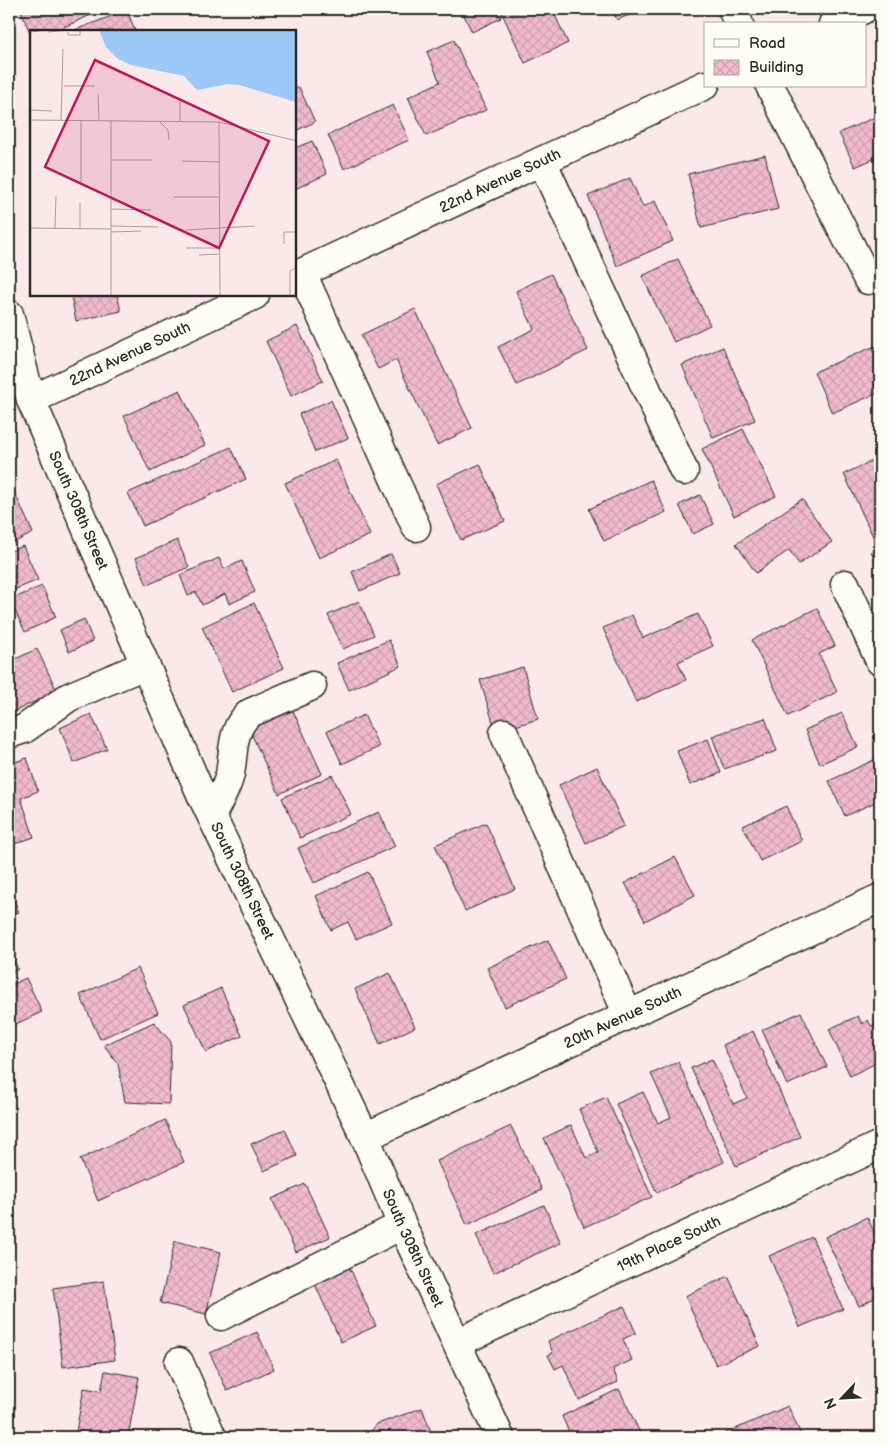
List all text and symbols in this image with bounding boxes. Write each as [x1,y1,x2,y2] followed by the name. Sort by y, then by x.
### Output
[704,22,866,88] legend
[30,30,296,296] inset map
[749,34,785,53] text: Road
[749,58,804,77] text: Building
[436,145,564,217] street label: 22nd Avenue South
[66,318,194,391] street label: 22nd Avenue South
[44,448,112,573] street label: South 308th Street
[206,819,278,943] street label: South 308th Street
[561,982,685,1053] street label: 20th Avenue South
[378,1186,448,1311] street label: South 308th Street
[614,1212,724,1277] street label: 19th Place South
[816,1374,866,1424] north arrow
[821,1395,841,1412] text: N

